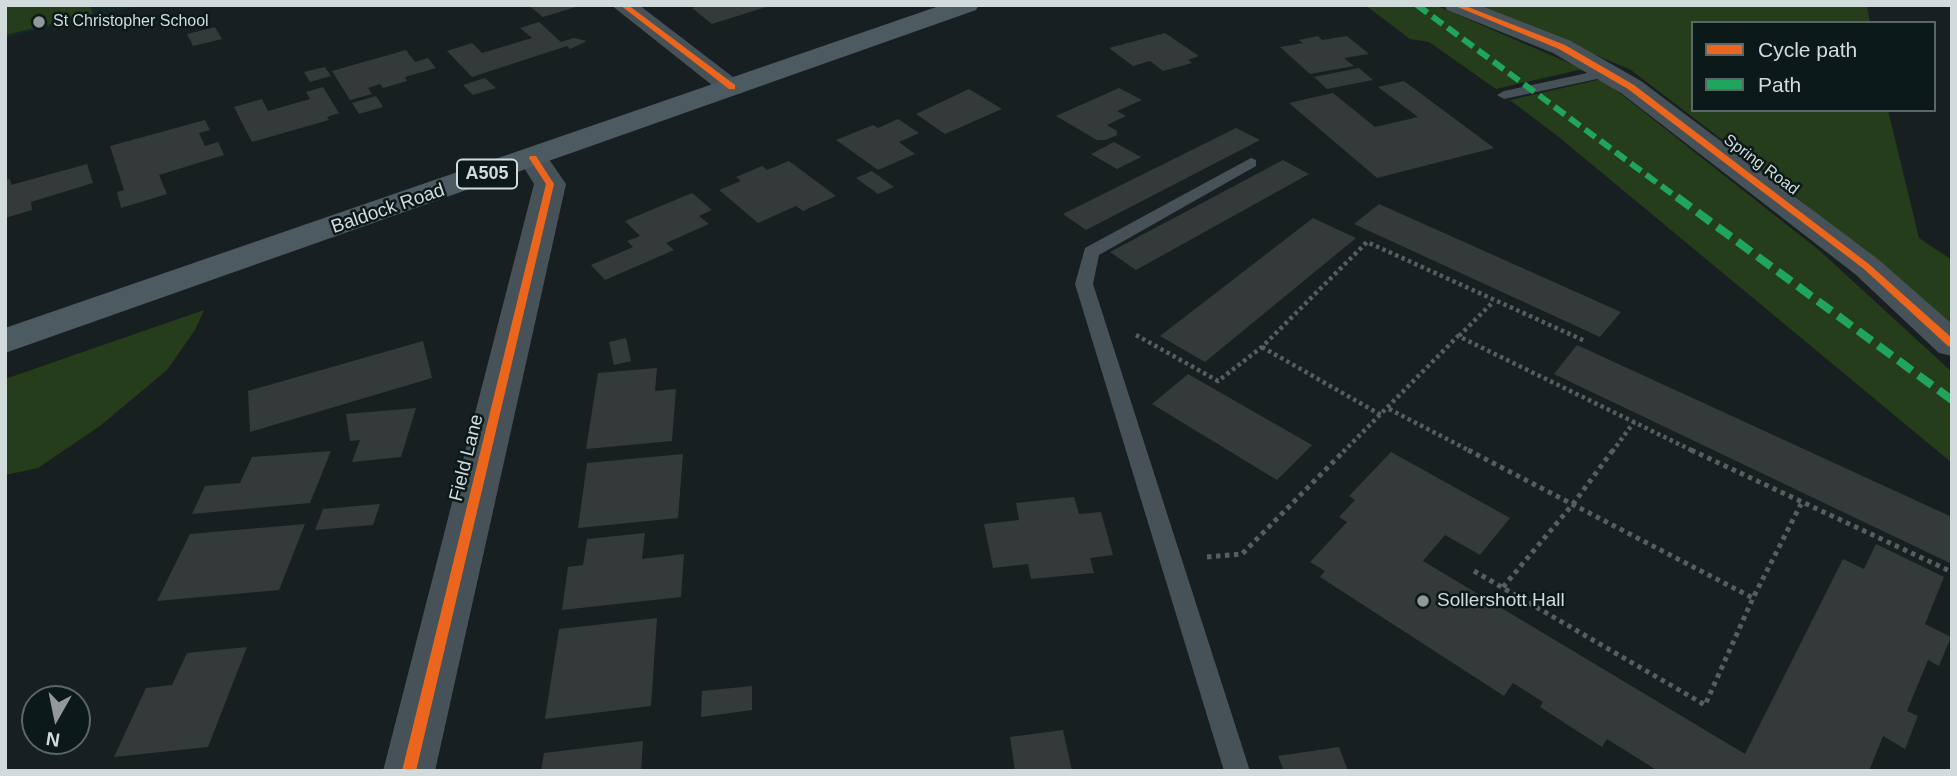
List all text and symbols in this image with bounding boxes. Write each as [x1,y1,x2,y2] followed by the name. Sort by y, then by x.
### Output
[53,12,209,32] place label: St Christopher School
[31,14,47,30] marker: St Christopher School
[1691,21,1936,112] legend
[1758,38,1857,61] text: Cycle path
[1758,73,1801,96] text: Path
[1720,131,1802,199] street label: Spring Road
[457,160,517,188] road number: A505
[328,179,448,239] street label: Baldock Road
[445,412,489,504] street label: Field Lane
[1437,590,1565,612] place label: Sollershott Hall
[1415,593,1431,609] marker: Sollershott Hall
[21,685,91,755] north arrow
[45,728,61,751] text: N

